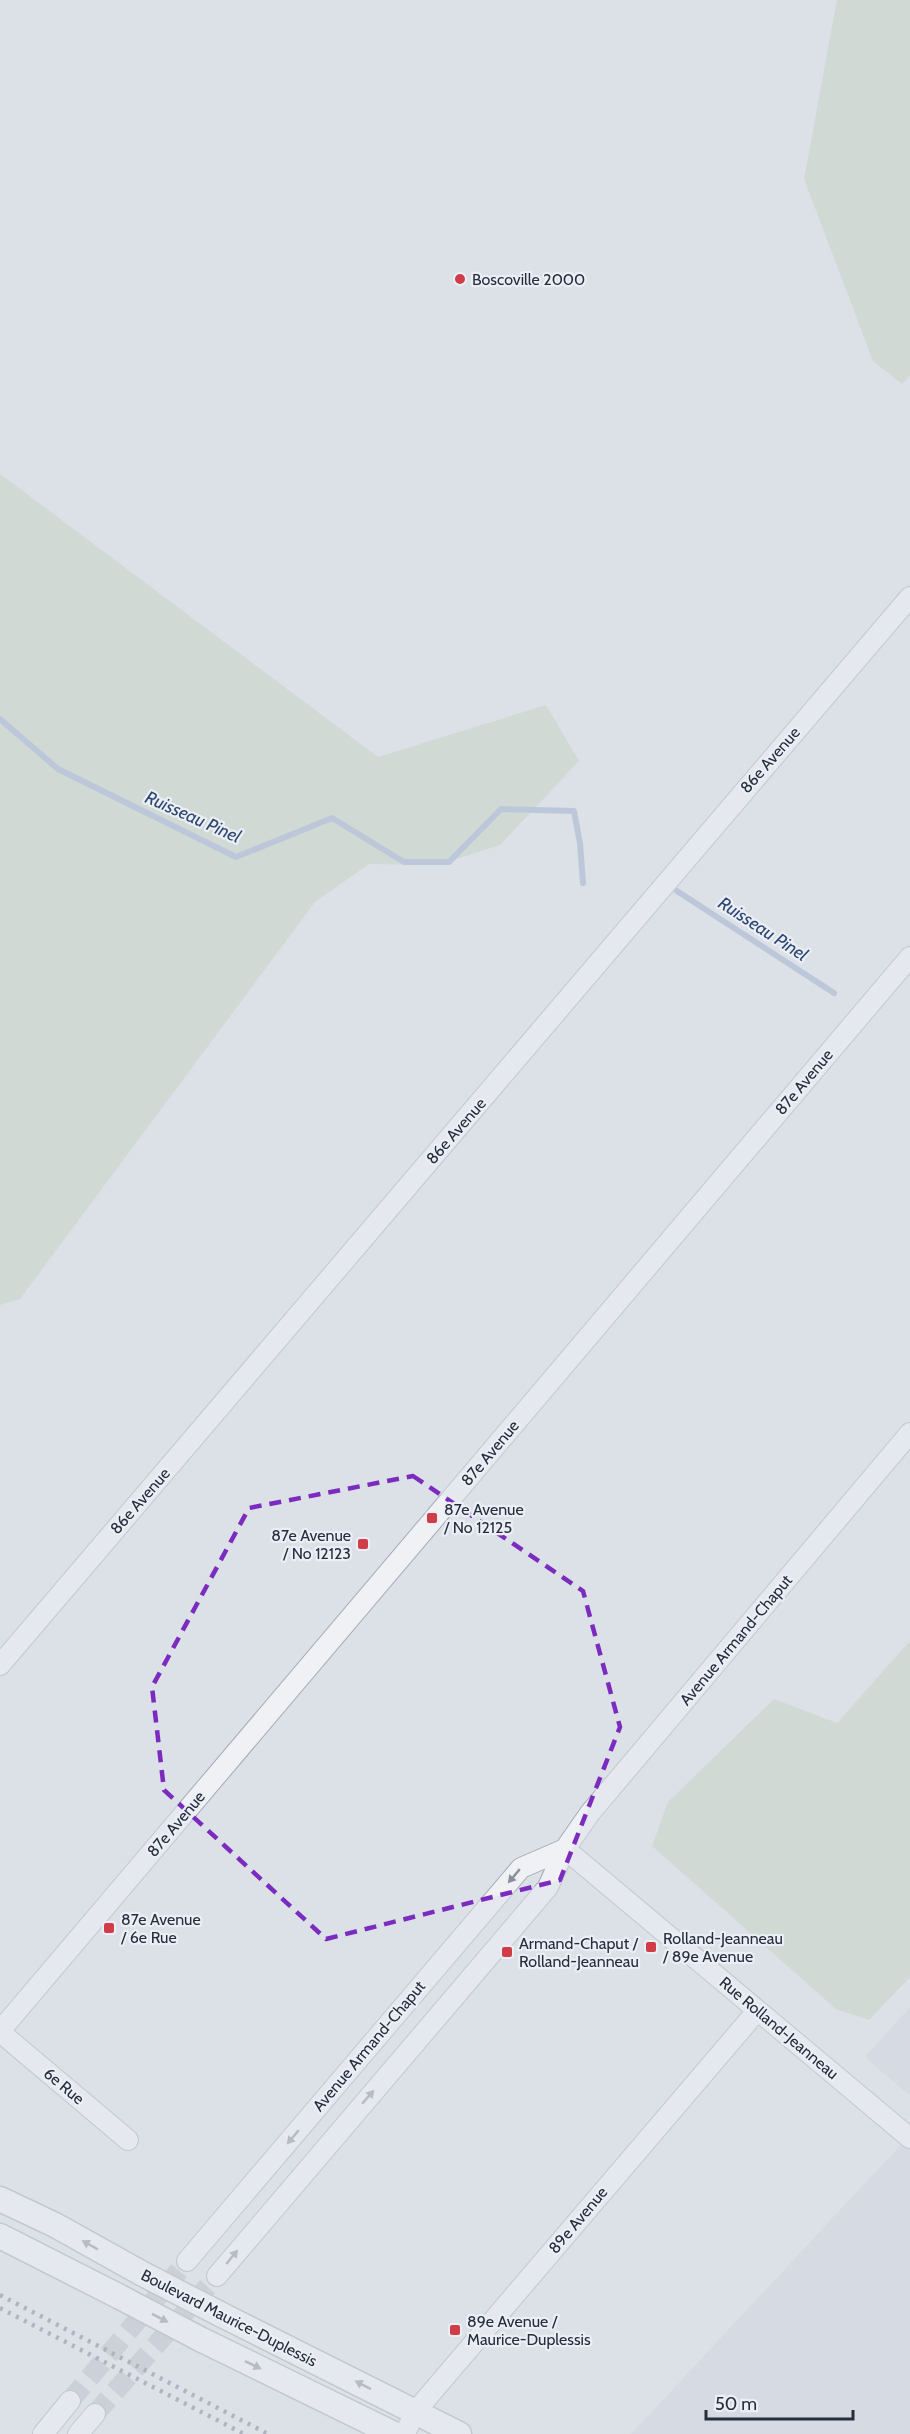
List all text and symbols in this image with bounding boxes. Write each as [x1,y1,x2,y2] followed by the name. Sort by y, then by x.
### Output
[472,270,585,289] place label: Boscoville 2000
[453,272,467,286] marker: Boscoville 2000
[736,723,804,797] street label: 86e Avenue
[142,786,245,848] water label: Ruisseau Pinel
[714,892,813,967] water label: Ruisseau Pinel
[771,1045,837,1119] street label: 87e Avenue
[422,1094,490,1168] street label: 86e Avenue
[457,1416,523,1490] street label: 87e Avenue
[106,1464,174,1538] street label: 86e Avenue
[443,1500,524,1537] place label: 87e Avenue / No 12125
[425,1511,439,1525] marker: 87e Avenue / No 12125
[271,1526,351,1563] place label: 87e Avenue / No 12123
[356,1537,370,1551] marker: 87e Avenue / No 12123
[676,1570,797,1709] street label: Avenue Armand-Chaput
[143,1787,209,1861] street label: 87e Avenue
[508,1868,521,1883] one-way arrow
[120,1910,201,1947] place label: 87e Avenue / 6e Rue
[102,1921,116,1935] marker: 87e Avenue / 6e Rue
[662,1929,783,1966] place label: Rolland-Jeanneau / 89e Avenue
[519,1934,639,1971] place label: Armand-Chaput / Rolland-Jeanneau
[644,1940,658,1954] marker: Rolland-Jeanneau / 89e Avenue
[500,1945,514,1959] marker: Armand-Chaput / Rolland-Jeanneau
[716,1973,842,2083] street label: Rue Rolland-Jeanneau
[309,1976,430,2115] street label: Avenue Armand-Chaput
[40,2064,88,2108] street label: 6e Rue
[361,2090,374,2105] one-way arrow
[287,2129,300,2144] one-way arrow
[545,2183,611,2257] street label: 89e Avenue
[82,2239,98,2250] one-way arrow
[226,2249,239,2265] one-way arrow
[138,2265,320,2371] street label: Boulevard Maurice-Duplessis
[467,2312,591,2349] place label: 89e Avenue / Maurice-Duplessis
[152,2313,169,2323] one-way arrow
[448,2323,462,2337] marker: 89e Avenue / Maurice-Duplessis
[244,2359,262,2369] one-way arrow
[354,2381,371,2390] one-way arrow
[706,2383,853,2421] scale bar
[715,2393,757,2415] text: 50 m

